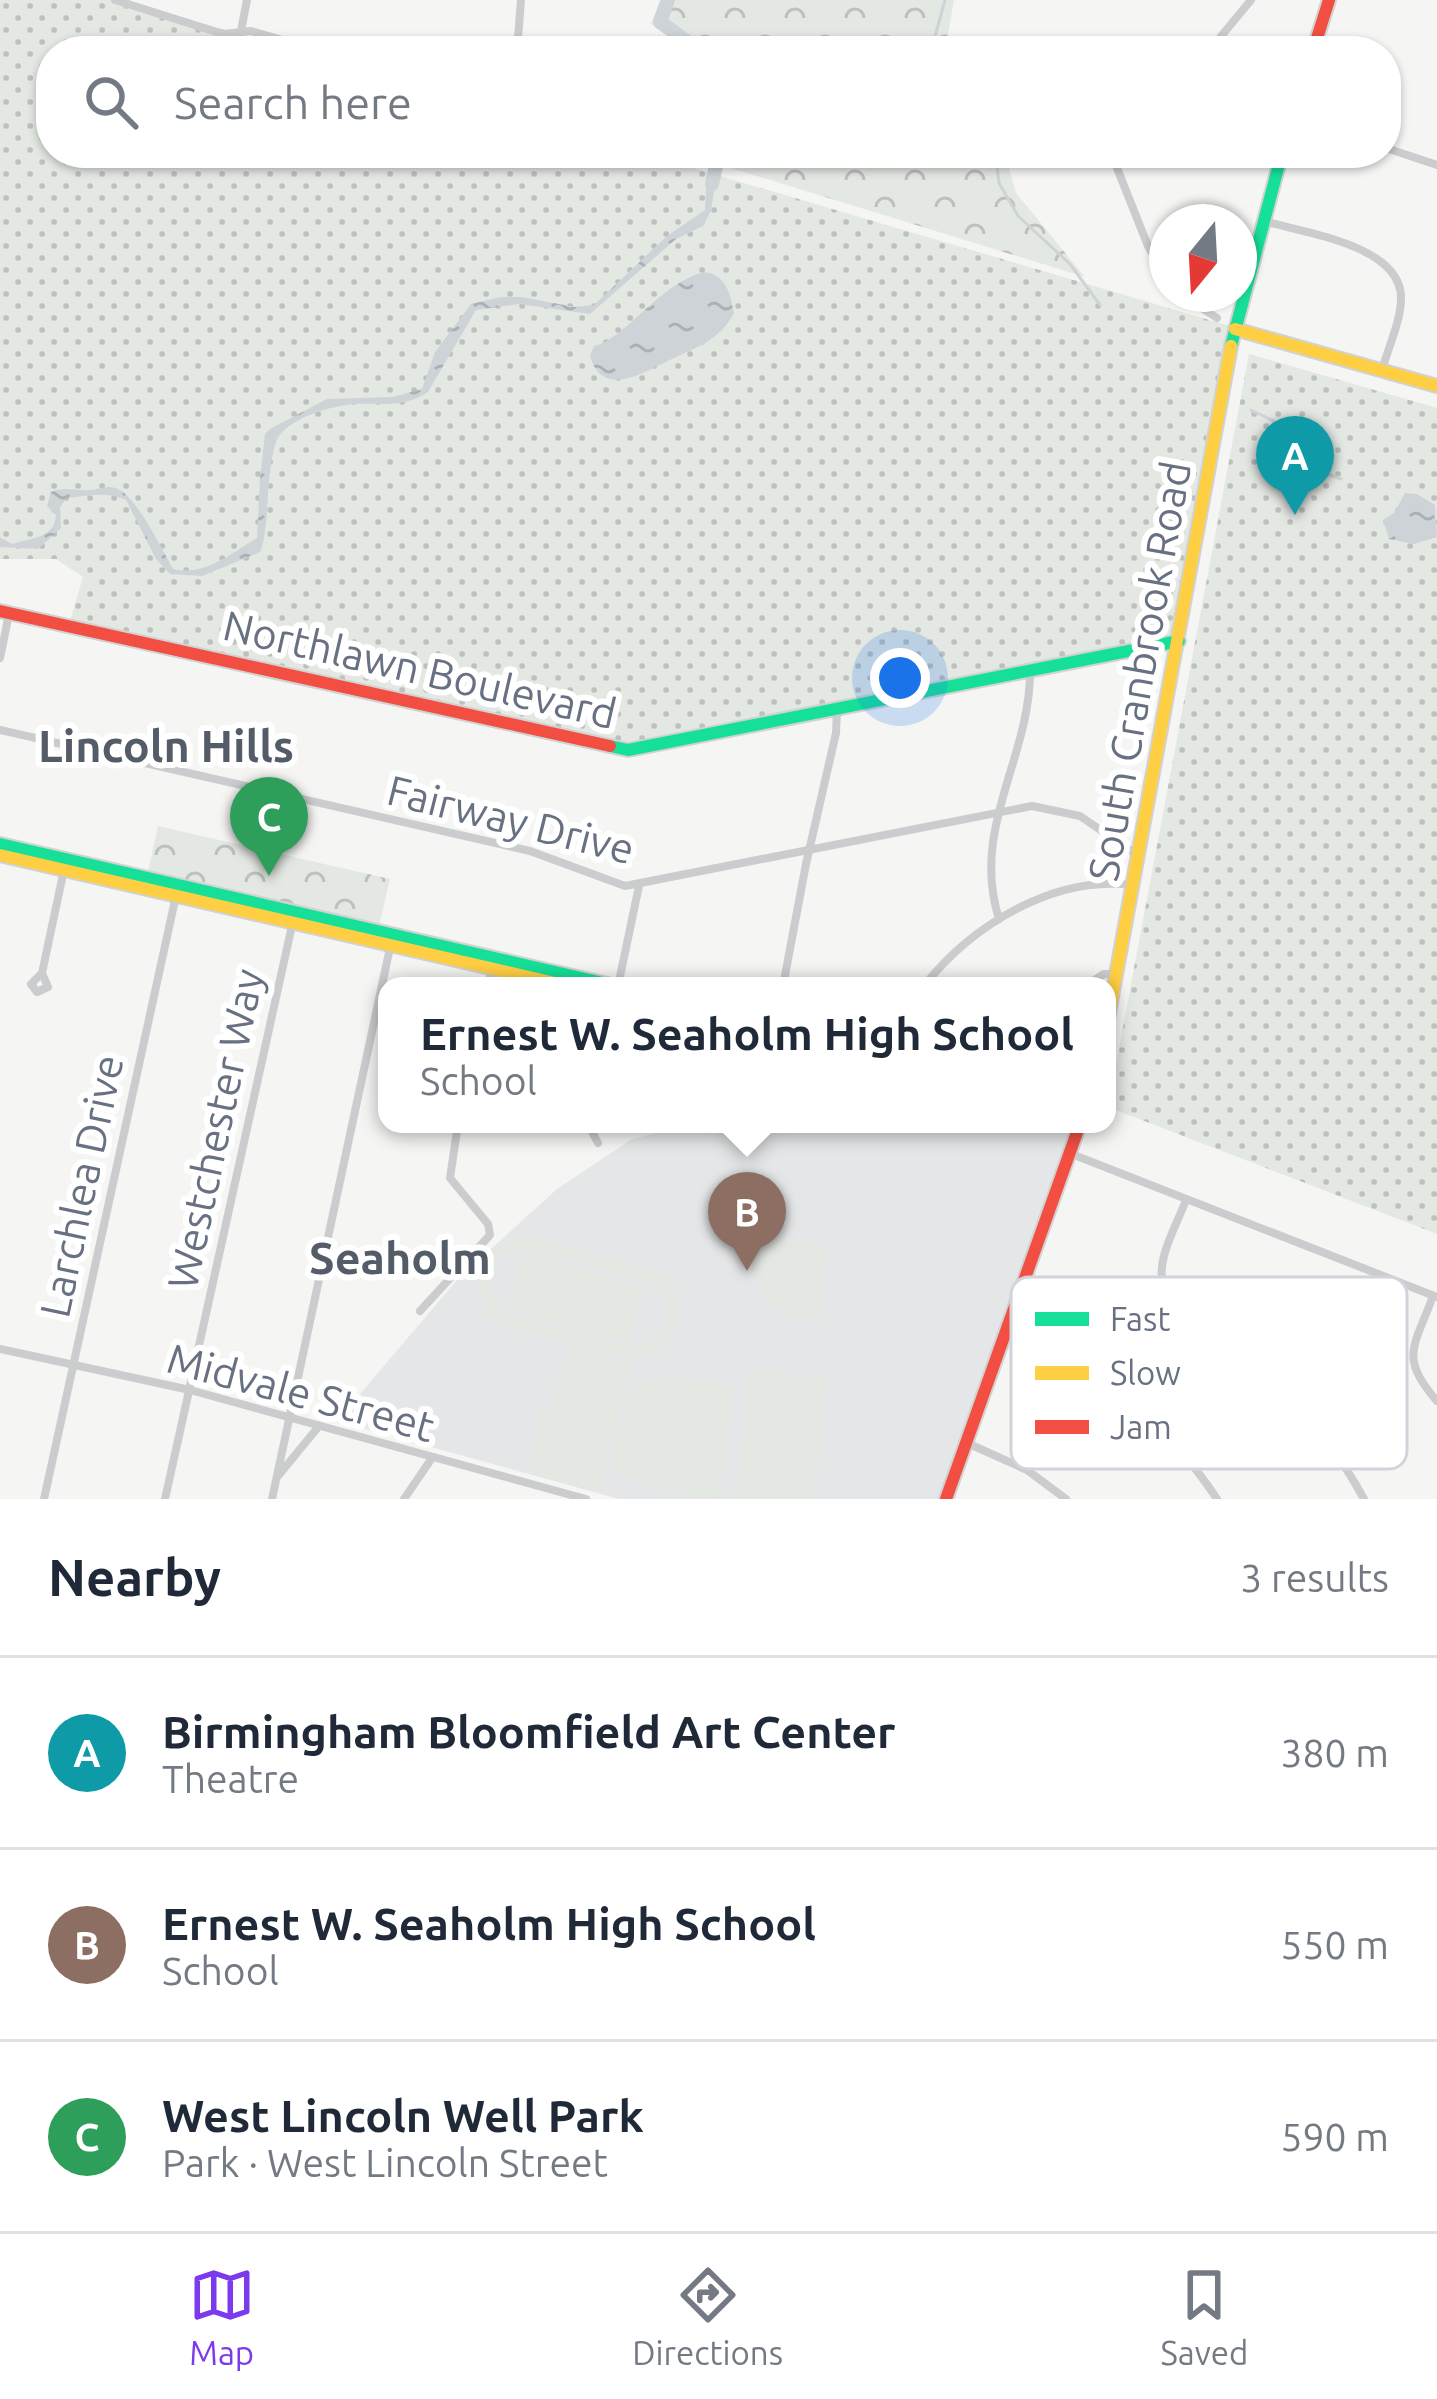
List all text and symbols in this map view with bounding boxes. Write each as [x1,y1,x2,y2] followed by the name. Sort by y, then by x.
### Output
[36,36,1401,168] search box
[78,69,144,135] icon: search
[174,77,412,128] text: Search here
[1149,204,1257,312] north arrow
[1256,416,1334,515] pin: A
[1079,458,1199,884] street label: South Cranbrook Road
[219,601,621,737] street label: Northlawn Boulevard
[870,648,930,708] your location
[38,720,294,771] district label: Lincoln Hills
[383,766,639,872] street label: Fairway Drive
[230,777,308,876] pin: C
[158,965,272,1293] street label: Westchester Way
[378,977,1116,1133] popup
[420,1008,1074,1059] text: Ernest W. Seaholm High School
[30,1050,132,1322] street label: Larchlea Drive
[420,1059,537,1102] text: School
[708,1172,786,1271] pin: B
[309,1232,491,1283] district label: Seaholm
[1011,1277,1407,1469] legend
[1110,1300,1170,1337] text: Fast
[162,1334,440,1450] street label: Midvale Street
[1110,1354,1181,1391] text: Slow
[1110,1408,1172,1445] text: Jam
[48,1548,221,1606] text: Nearby
[1240,1556,1389,1599] text: 3 results
[162,1706,896,1757] text: Birmingham Bloomfield Art Center
[73,1731,101,1774] text: A
[1280,1731,1389,1774] text: 380 m
[162,1757,299,1800] text: Theatre
[162,1898,816,1949] text: Ernest W. Seaholm High School
[74,1923,100,1966] text: B
[1280,1923,1389,1966] text: 550 m
[162,1949,279,1992] text: School
[162,2090,644,2141] text: West Lincoln Well Park
[75,2115,99,2158] text: C
[1280,2115,1389,2158] text: 590 m
[162,2141,608,2184] text: Park · West Lincoln Street
[189,2262,255,2371] tab: Map
[632,2262,783,2371] tab: Directions
[1160,2262,1248,2371] tab: Saved

